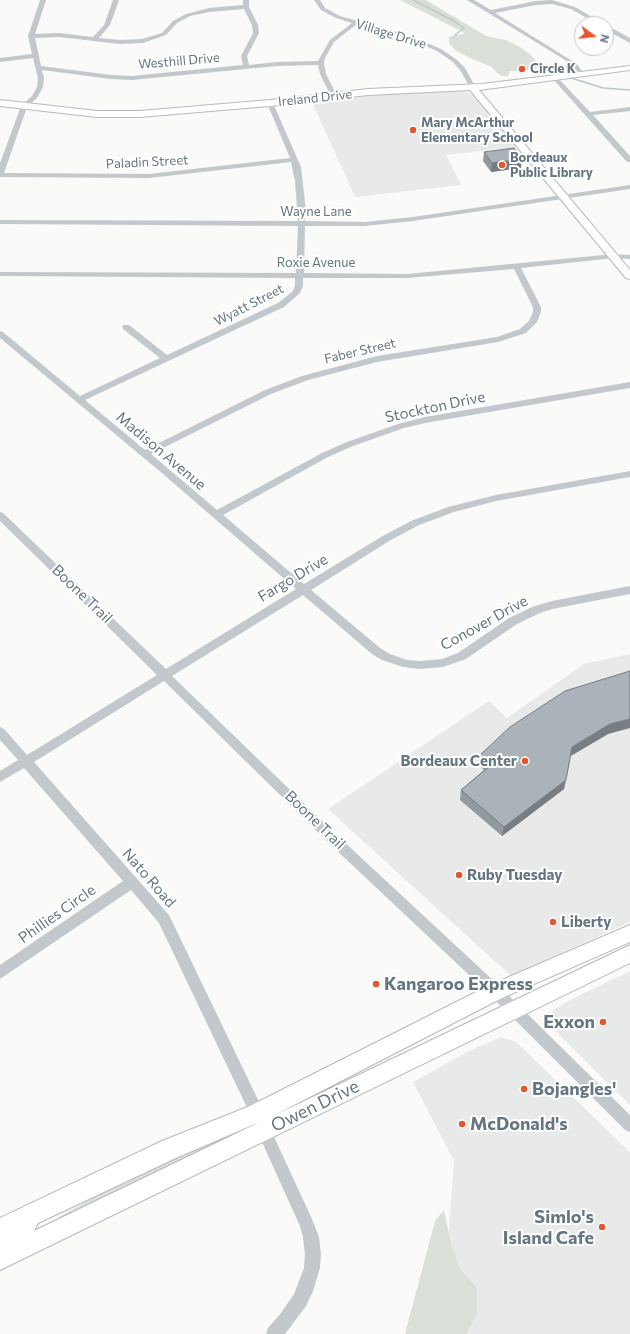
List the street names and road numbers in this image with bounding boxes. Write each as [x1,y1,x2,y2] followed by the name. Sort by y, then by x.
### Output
[354,16,428,52] street label: Village Drive
[138,50,220,72] street label: Westhill Drive
[277,86,353,110] street label: Ireland Drive
[105,152,189,172] street label: Paladin Street
[280,204,352,220] street label: Wayne Lane
[277,255,355,271] street label: Roxie Avenue
[212,281,286,329] street label: Wyatt Street
[323,335,397,367] street label: Faber Street
[383,388,487,426] street label: Stockton Drive
[112,408,210,494] street label: Madison Avenue
[255,550,331,606] street label: Fargo Drive
[48,561,116,627] street label: Boone Trail
[437,592,531,654] street label: Conover Drive
[281,787,349,853] street label: Boone Trail
[119,845,179,911] street label: Nato Road
[15,881,99,947] street label: Phillies Circle
[267,1075,363,1137] street label: Owen Drive

